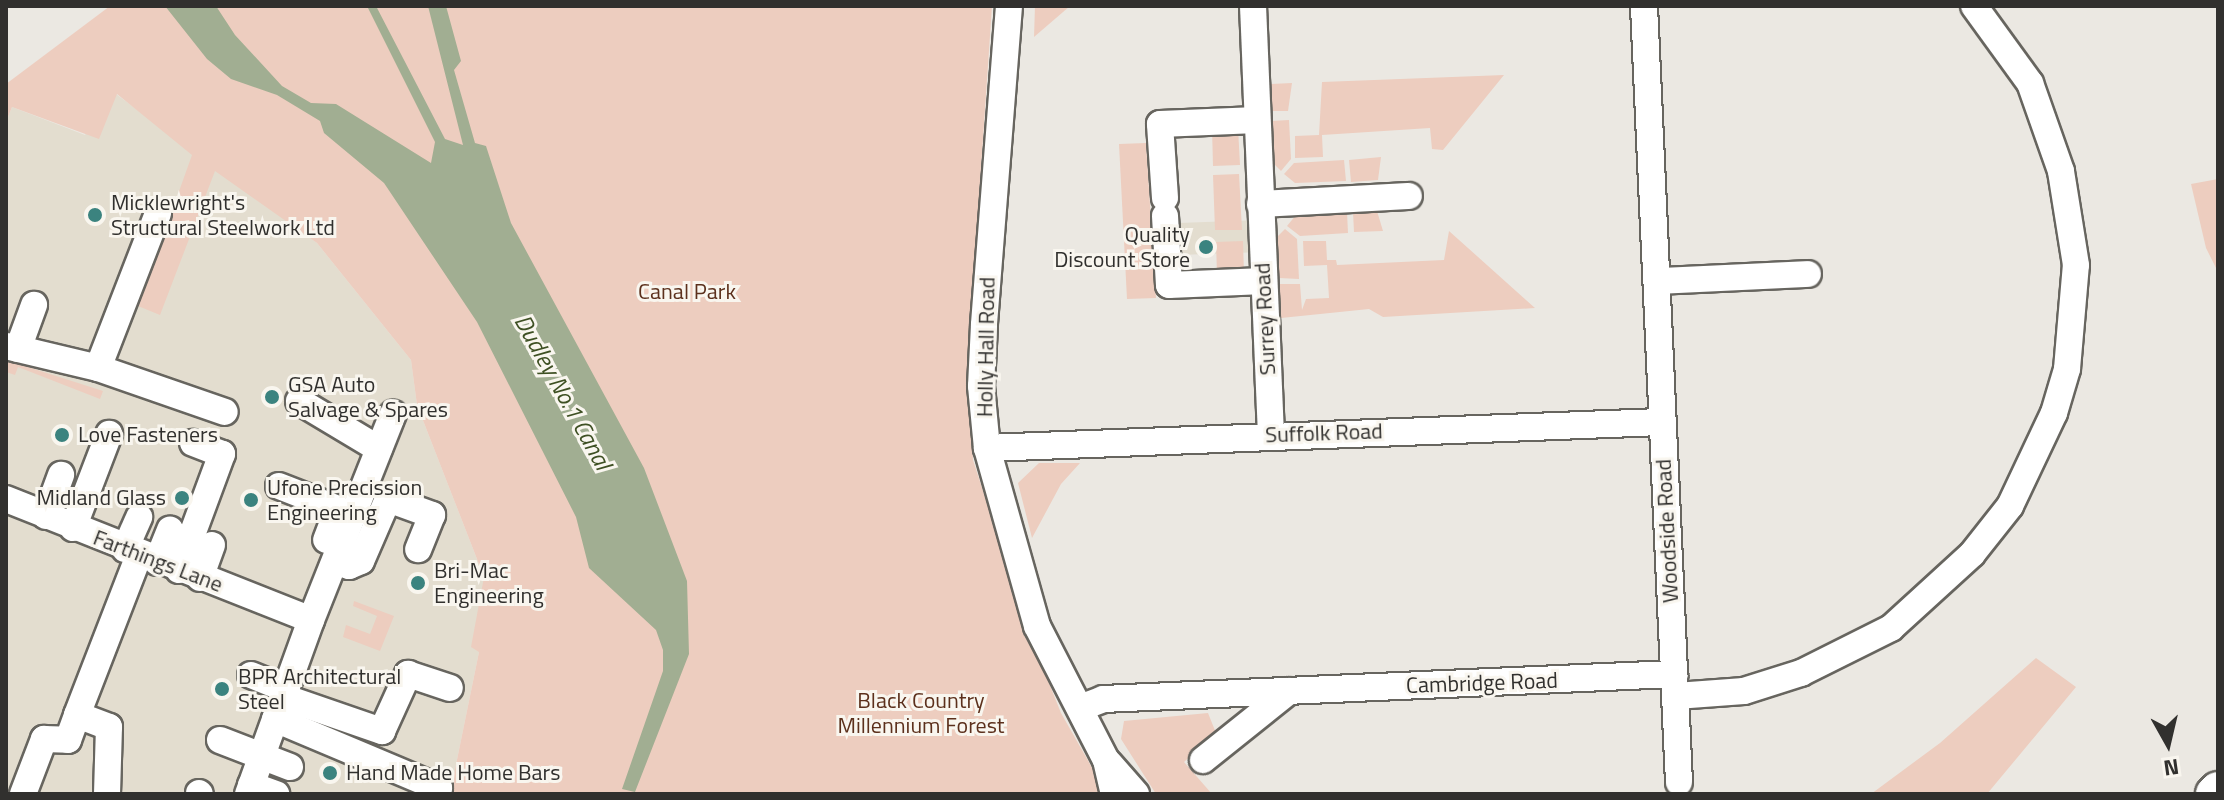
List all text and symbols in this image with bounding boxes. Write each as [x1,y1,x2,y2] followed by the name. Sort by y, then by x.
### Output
[111,189,335,240] place label: Micklewright's Structural Steelwork Ltd
[86,206,104,224] marker: Micklewright's Structural Steelwork Ltd
[1054,221,1190,272] place label: Quality Discount Store
[1197,238,1215,256] marker: Quality Discount Store
[1249,262,1281,376] street label: Surrey Road
[972,277,1000,417] street label: Holly Hall Road
[638,279,736,305] park label: Canal Park
[508,309,618,475] water label: Dudley No.1 Canal
[288,371,448,422] place label: GSA Auto Salvage & Spares
[263,388,281,406] marker: GSA Auto Salvage & Spares
[1265,418,1383,448] street label: Suffolk Road
[78,422,218,448] place label: Love Fasteners
[53,426,71,444] marker: Love Fasteners
[1650,458,1684,604] street label: Woodside Road
[267,474,422,526] place label: Ufone Precission Engineering
[37,485,166,511] place label: Midland Glass
[173,489,191,507] marker: Midland Glass
[242,491,260,509] marker: Ufone Precission Engineering
[90,524,226,598] street label: Farthings Lane
[434,557,544,608] place label: Bri-Mac Engineering
[409,574,427,592] marker: Bri-Mac Engineering
[238,663,401,714] place label: BPR Architectural Steel
[1406,667,1558,699] street label: Cambridge Road
[213,680,231,698] marker: BPR Architectural Steel
[837,687,1005,738] park label: Black Country Millennium Forest
[2128,704,2208,784] north arrow
[2161,750,2181,786] text: N
[346,760,560,786] place label: Hand Made Home Bars
[321,764,339,782] marker: Hand Made Home Bars

